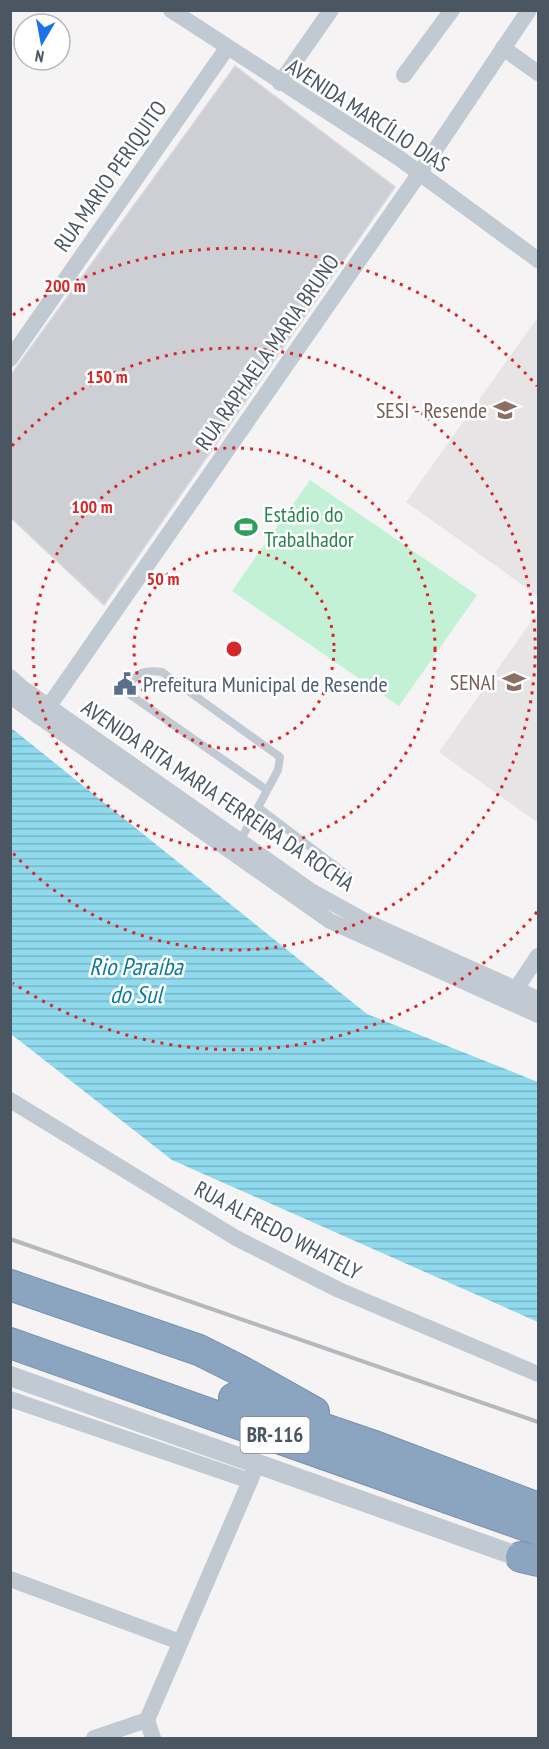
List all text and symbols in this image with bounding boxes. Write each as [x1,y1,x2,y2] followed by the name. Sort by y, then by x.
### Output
[12,12,72,72] north arrow
[33,46,45,67] text: N
[281,52,455,178] street label: AVENIDA MARCÍLIO DIAS
[47,95,173,257] street label: RUA MARIO PERIQUITO
[189,249,345,455] street label: RUA RAPHAELA MARIA BRUNO
[44,274,86,297] text: 200 m
[86,365,128,388] text: 150 m
[376,396,487,424] place label: SESI - Resende
[492,397,518,423] school or university icon: SESI - Resende
[71,495,113,518] text: 100 m
[264,500,354,553] place label: Estádio do Trabalhador
[233,514,259,540] sports icon: Estádio do Trabalhador
[147,567,179,590] text: 50 m
[224,639,244,659] centre of rings
[450,668,496,696] place label: SENAI
[501,669,527,695] school or university icon: SENAI
[143,670,388,698] place label: Prefeitura Municipal de Resende
[112,671,138,697] public building icon: Prefeitura Municipal de Resende
[76,693,360,897] street label: AVENIDA RITA MARIA FERREIRA DA ROCHA
[89,951,184,1010] water label: Rio Paraíba do Sul
[190,1174,366,1286] street label: RUA ALFREDO WHATELY
[240,1417,310,1453] road number: BR-116

